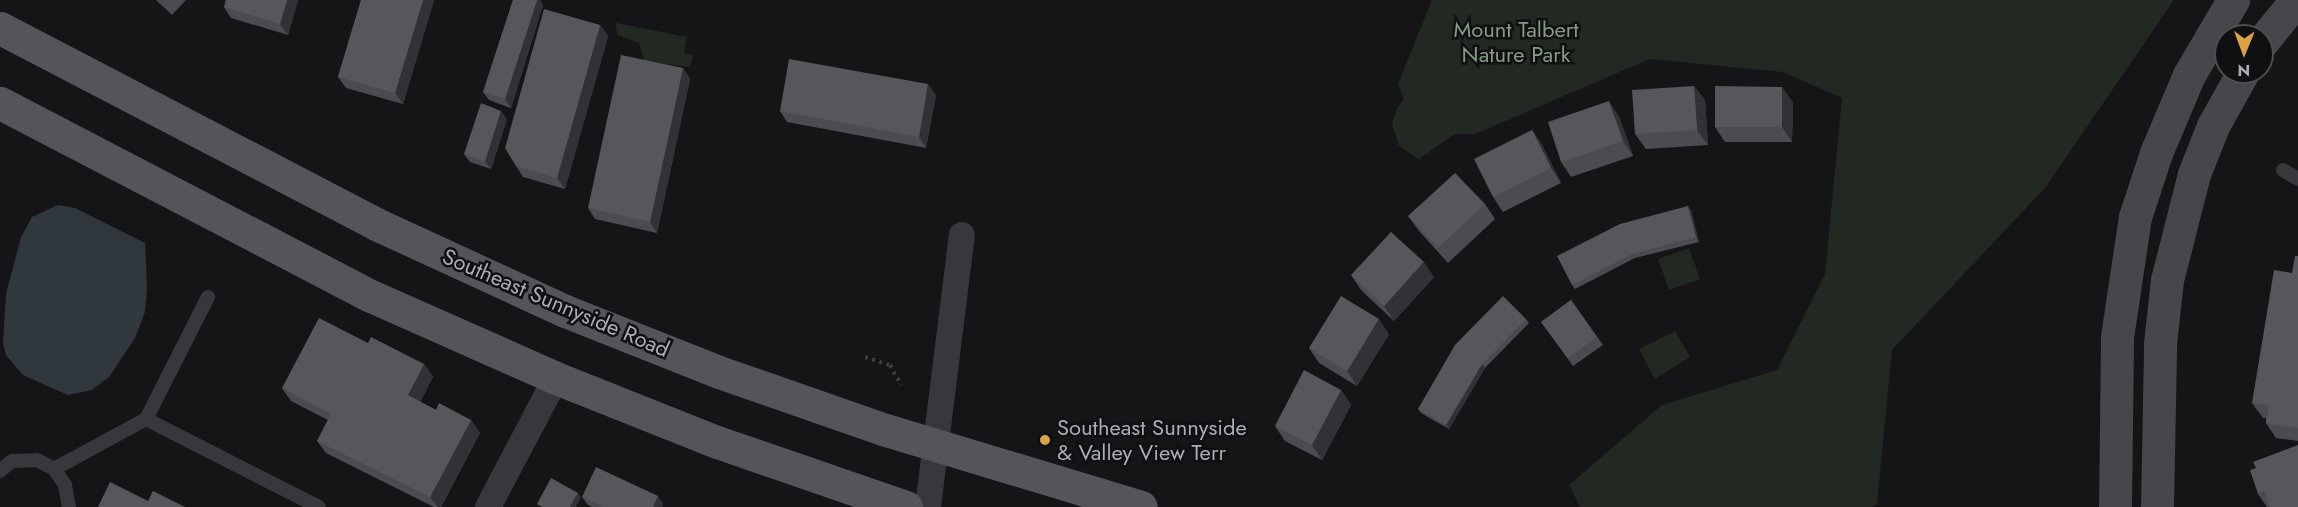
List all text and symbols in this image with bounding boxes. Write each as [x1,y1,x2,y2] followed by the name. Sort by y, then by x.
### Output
[1453,16,1579,68] park label: Mount Talbert Nature Park
[2214,24,2274,84] north arrow
[2237,59,2250,82] text: N
[439,243,673,363] street label: Southeast Sunnyside Road
[1057,414,1247,466] place label: Southeast Sunnyside & Valley View Terr
[1038,433,1052,447] marker: Southeast Sunnyside & Valley View Terr

